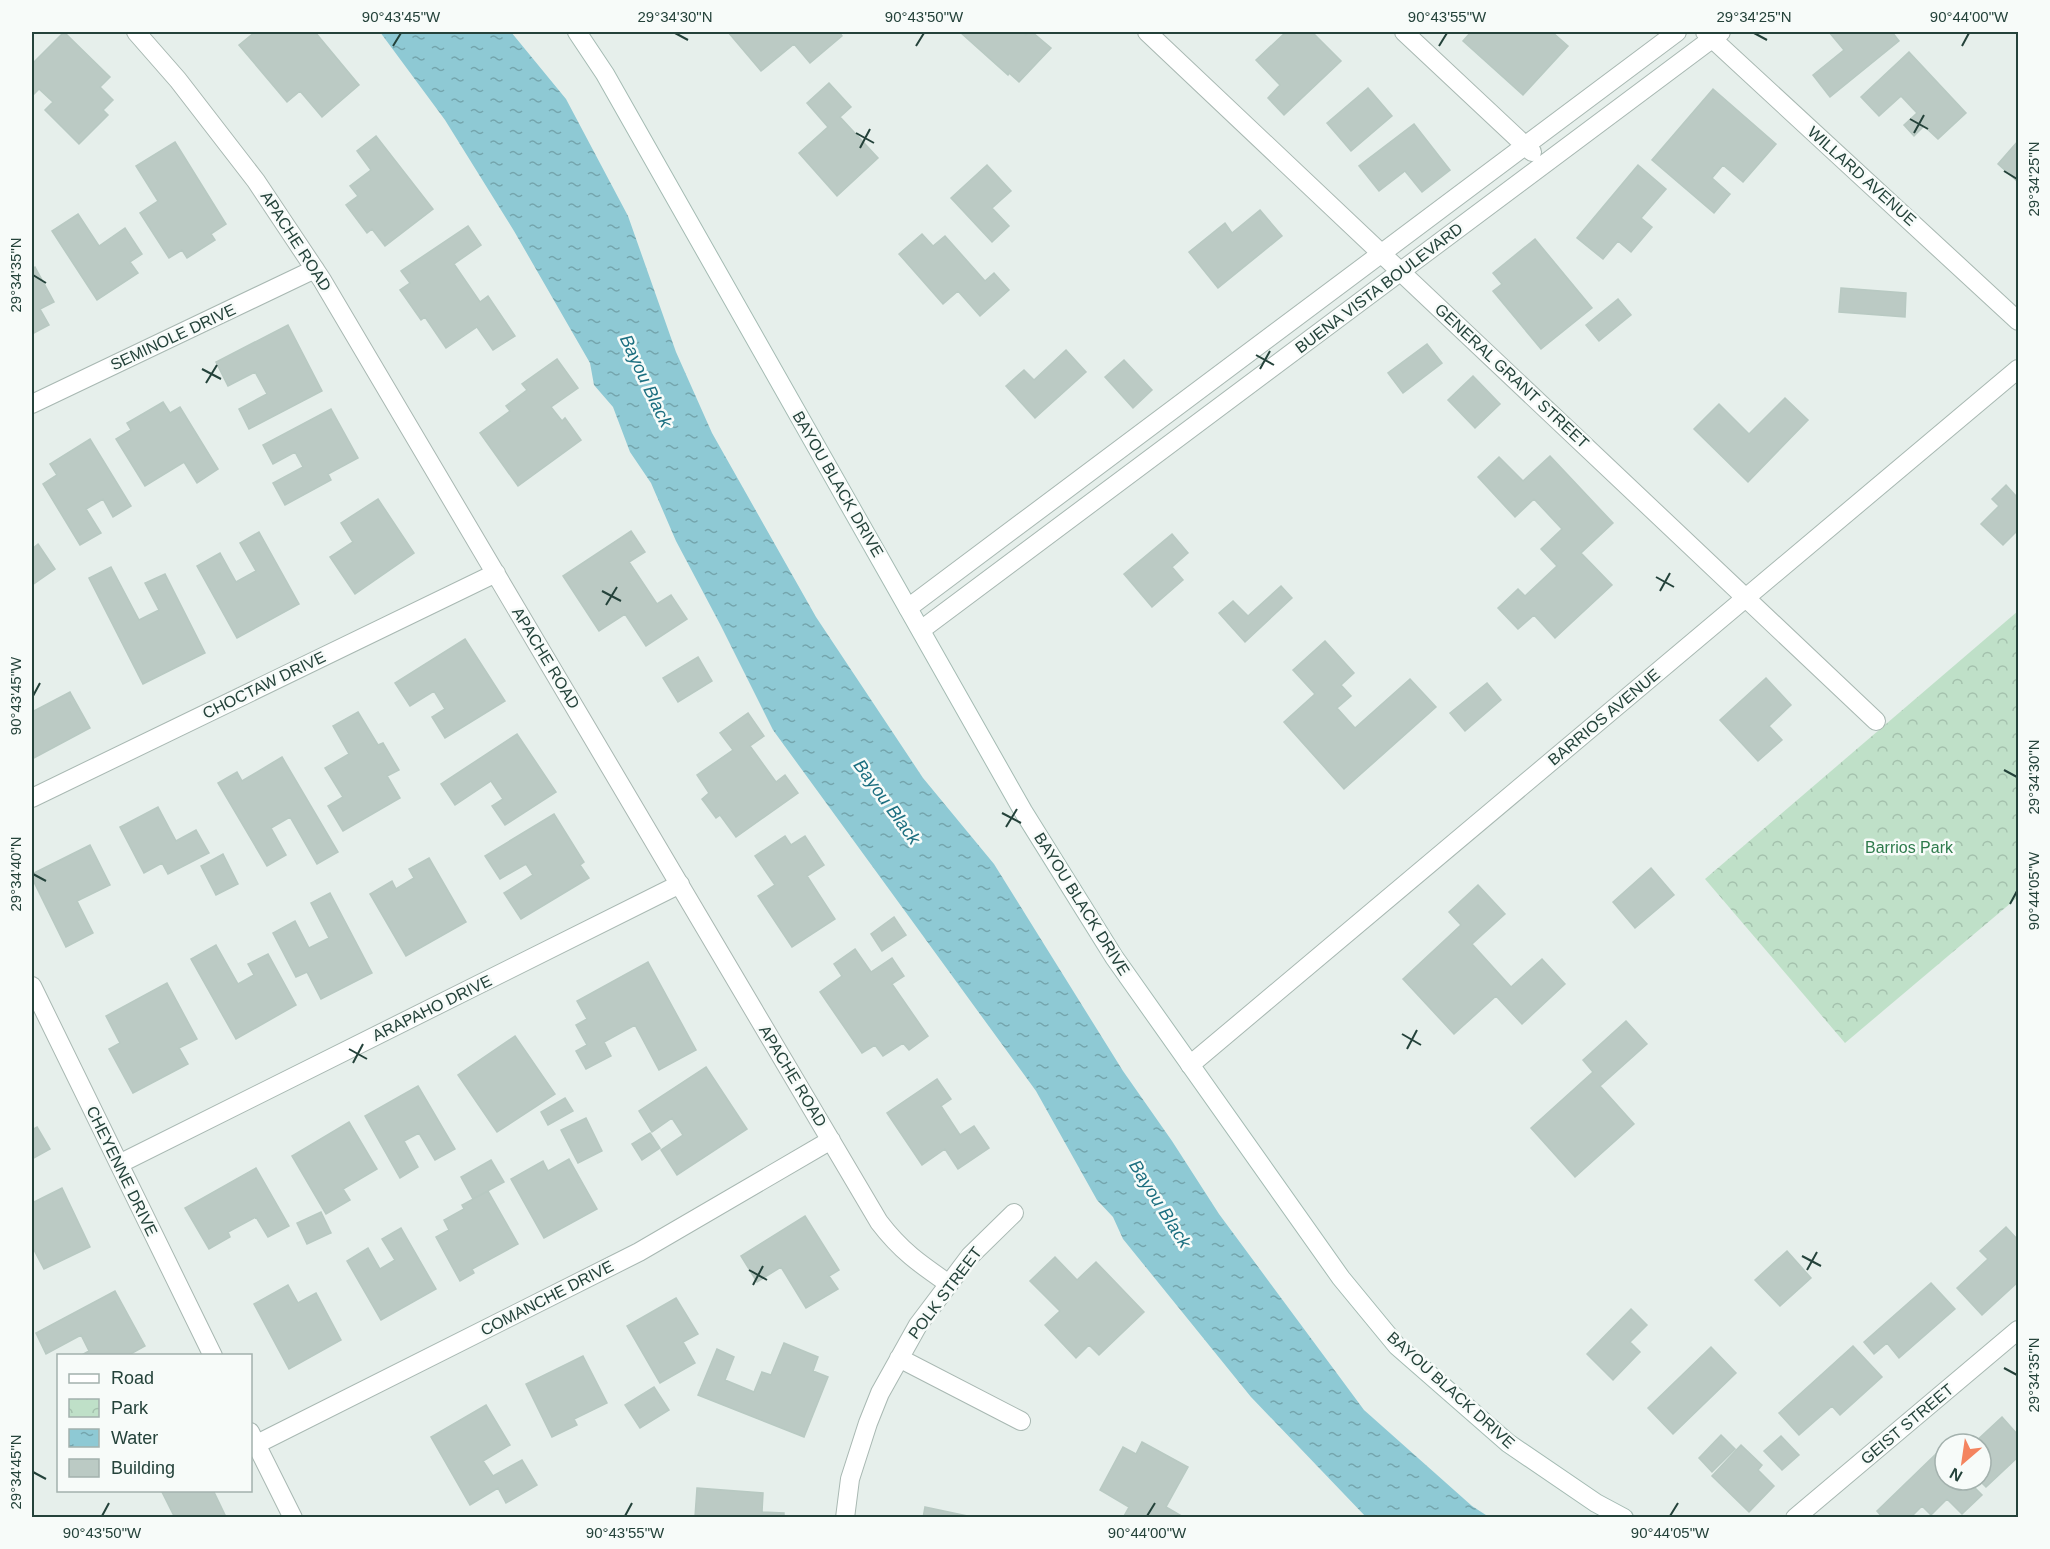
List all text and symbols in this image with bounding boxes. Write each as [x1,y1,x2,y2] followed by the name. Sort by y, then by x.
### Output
[362,8,441,25] text: 90°43'45"W
[637,8,713,25] text: 29°34'30"N
[885,8,964,25] text: 90°43'50"W
[1408,8,1487,25] text: 90°43'55"W
[1716,8,1792,25] text: 29°34'25"N
[1930,8,2009,25] text: 90°44'00"W
[1805,123,1919,229] street label: WILLARD AVENUE
[2025,141,2042,217] text: 29°34'25"N
[257,188,335,294] street label: APACHE ROAD
[1292,220,1466,356] street label: BUENA VISTA BOULEVARD
[7,237,24,313] text: 29°34'35"N
[1432,300,1592,452] street label: GENERAL GRANT STREET
[108,301,238,373] street label: SEMINOLE DRIVE
[616,331,677,431] water label: Bayou Black
[789,408,887,560] street label: BAYOU BLACK DRIVE
[509,604,583,712] street label: APACHE ROAD
[200,648,328,722] street label: CHOCTAW DRIVE
[7,656,24,735] text: 90°43'45"W
[1545,665,1663,769] street label: BARRIOS AVENUE
[2025,739,2042,815] text: 29°34'30"N
[850,756,925,849] water label: Bayou Black
[1031,829,1133,979] street label: BAYOU BLACK DRIVE
[7,836,24,912] text: 29°34'40"N
[1865,839,1954,856] park label: Barrios Park
[2025,851,2042,930] text: 90°44'05"W
[370,972,494,1044] street label: ARAPAHO DRIVE
[756,1022,830,1130] street label: APACHE ROAD
[83,1103,161,1239] street label: CHEYENNE DRIVE
[1125,1156,1196,1253] water label: Bayou Black
[905,1244,985,1342] street label: POLK STREET
[478,1257,616,1339] street label: COMANCHE DRIVE
[1384,1328,1518,1452] street label: BAYOU BLACK DRIVE
[2025,1337,2042,1413] text: 29°34'35"N
[57,1354,252,1492] legend
[111,1368,154,1388] text: Road
[1857,1380,1957,1468] street label: GEIST STREET
[111,1398,149,1418] text: Park
[111,1428,158,1448] text: Water
[1933,1432,1993,1492] north arrow
[7,1434,24,1510] text: 29°34'45"N
[111,1458,175,1478] text: Building
[1947,1464,1965,1485] text: N
[63,1524,142,1541] text: 90°43'50"W
[586,1524,665,1541] text: 90°43'55"W
[1108,1524,1187,1541] text: 90°44'00"W
[1631,1524,1710,1541] text: 90°44'05"W

